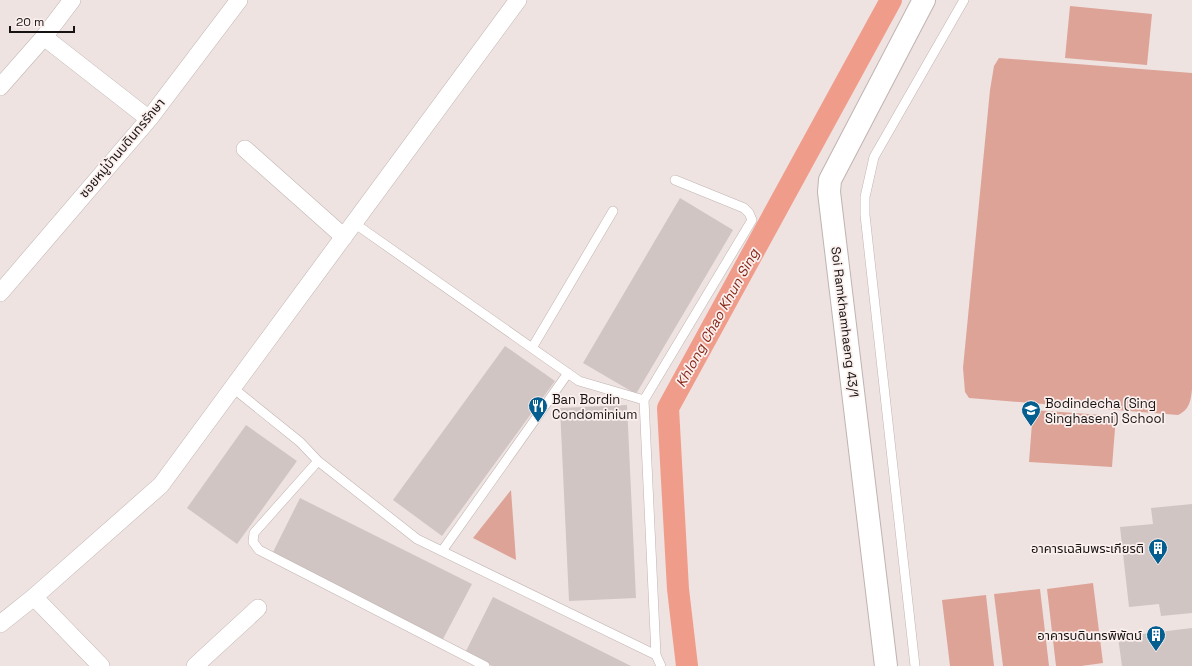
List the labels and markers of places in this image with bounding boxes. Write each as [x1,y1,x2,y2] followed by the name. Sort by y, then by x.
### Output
[552,391,637,423] place label: Ban Bordin Condominium
[527,395,549,423] restaurant icon: Ban Bordin Condominium
[1045,395,1165,427] place label: Bodindecha (Sing Singhaseni) School
[1020,399,1042,427] school or university icon: Bodindecha (Sing Singhaseni) School
[1147,537,1169,565] building icon: อาคารเฉลิมพระเกียรติ
[1031,540,1144,557] place label: อาคารเฉลิมพระเกียรติ
[1145,624,1167,652] building icon: อาคารบดินทรพิพัตน์
[1037,627,1142,644] place label: อาคารบดินทรพิพัตน์

